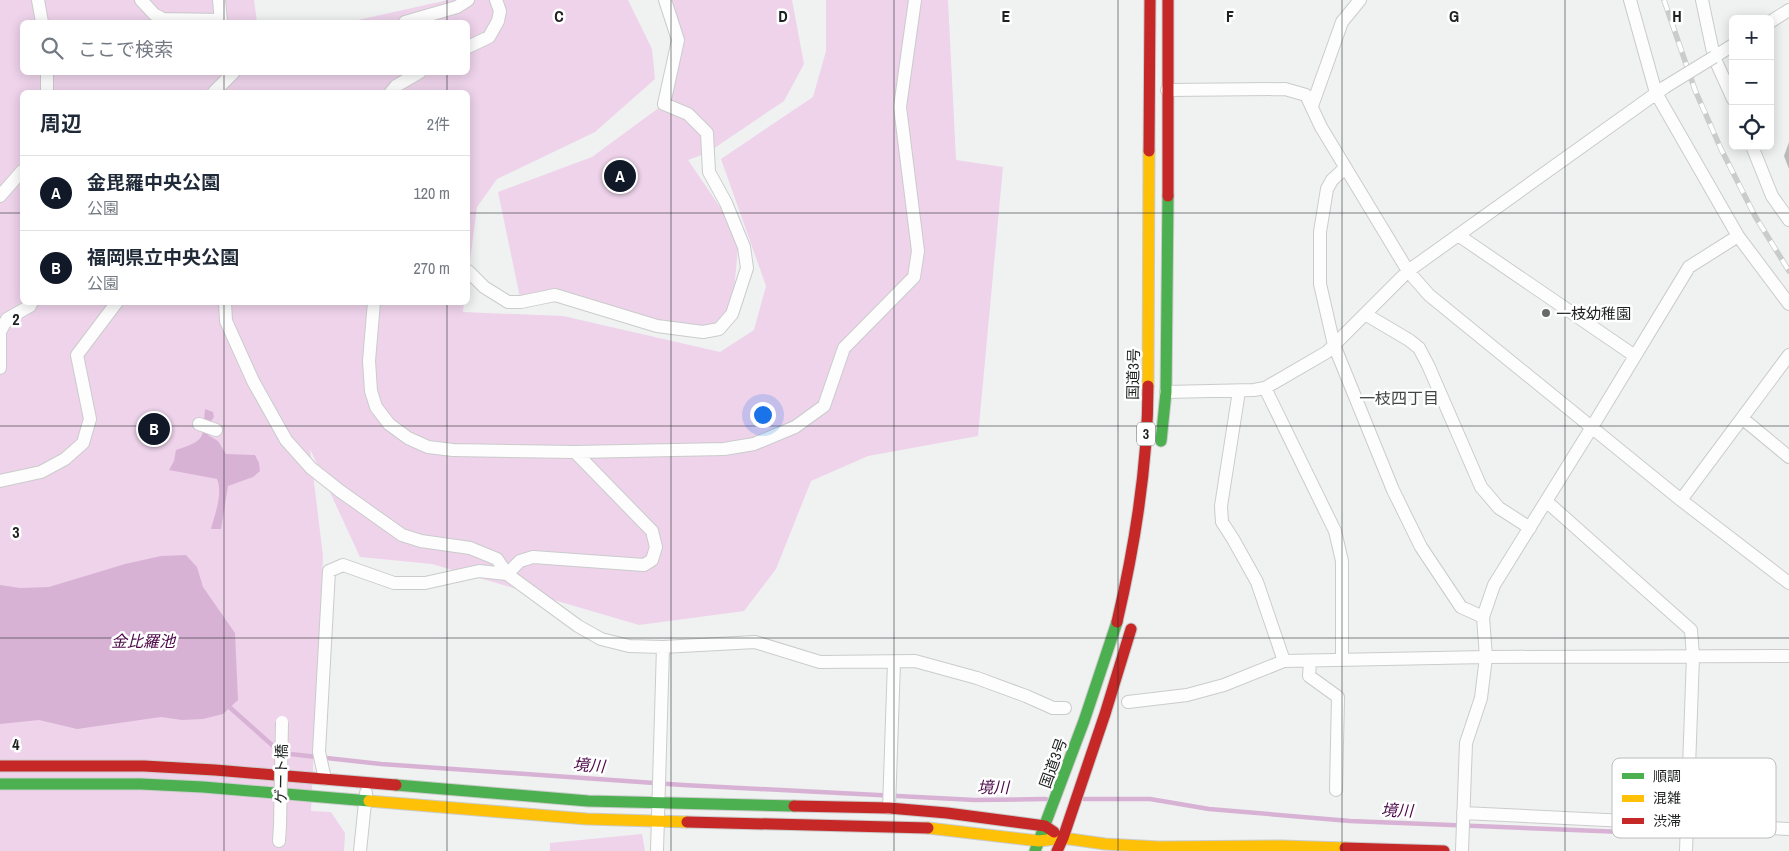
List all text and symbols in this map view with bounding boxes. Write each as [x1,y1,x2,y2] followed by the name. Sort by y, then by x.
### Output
[554,5,564,27] text: C
[778,5,788,27] text: D
[1002,5,1011,27] text: E
[1226,5,1234,27] text: F
[1449,5,1459,27] text: G
[1672,5,1682,27] text: H
[1729,15,1774,150] map controls
[1729,15,1774,60] button: +
[20,20,470,75] search box
[38,34,66,62] icon: search
[78,36,173,62] text: ここで検索
[1729,60,1774,105] button: −
[1729,105,1774,150] button: locate
[40,109,82,138] text: 周辺
[427,113,450,135] text: 2件
[604,157,636,195] pin: A
[87,169,220,195] text: 金毘羅中央公園
[51,182,61,204] text: A
[414,182,450,204] text: 120 m
[87,197,119,219] text: 公園
[87,244,239,270] text: 福岡県立中央公園
[51,257,61,279] text: B
[414,257,450,279] text: 270 m
[87,272,119,294] text: 公園
[1556,303,1631,324] place label: 一枝幼稚園
[1540,307,1552,319] marker: 一枝幼稚園
[12,308,20,330] text: 2
[1122,348,1144,400] street label: 国道3号
[1359,387,1439,409] district label: 一枝四丁目
[750,402,776,428] your location
[138,410,170,448] pin: B
[1137,422,1155,446] road number: 3
[12,521,20,543] text: 3
[111,630,177,652] water label: 金比羅池
[12,733,20,755] text: 4
[1034,735,1072,791] street label: 国道3号
[270,744,292,804] street label: ゲート橋
[572,753,608,777] water label: 境川
[1612,758,1776,838] legend
[1653,767,1681,785] text: 順調
[977,776,1011,798] water label: 境川
[1653,789,1681,807] text: 混雑
[1381,798,1415,822] water label: 境川
[1653,812,1681,830] text: 渋滞

